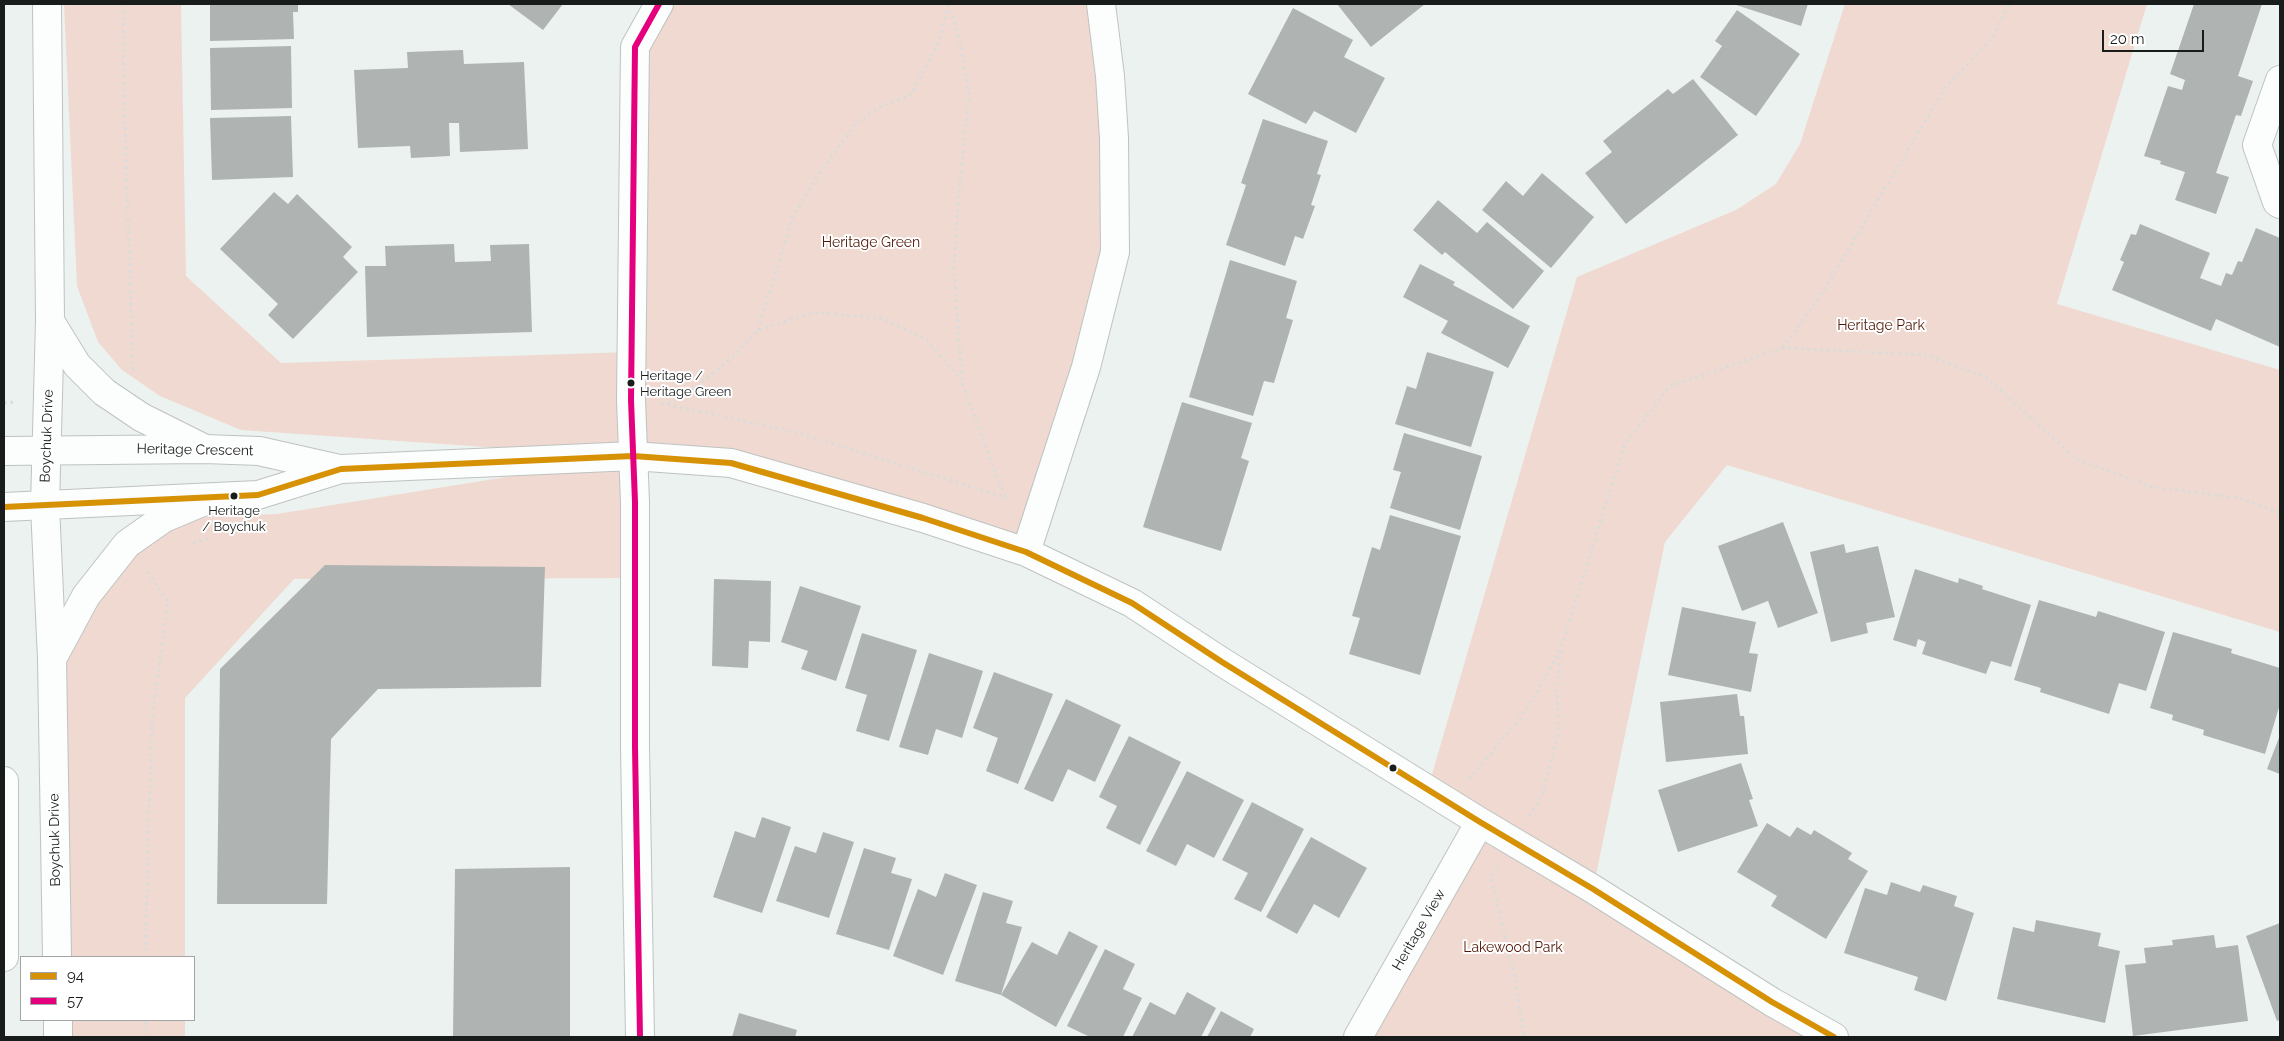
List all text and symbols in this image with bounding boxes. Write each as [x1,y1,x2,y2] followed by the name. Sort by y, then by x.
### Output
[2104,20,2206,52] scale bar
[2110,30,2145,48] text: 20 m
[822,235,920,251] park label: Heritage Green
[1837,318,1925,334] park label: Heritage Park
[640,368,731,399] place label: Heritage / Heritage Green
[626,378,636,388] marker: Heritage / Heritage Green
[37,389,57,483] street label: Boychuk Drive
[136,441,254,459] street label: Heritage Crescent
[229,491,239,501] marker: Heritage / Boychuk
[202,503,266,534] place label: Heritage / Boychuk
[1388,763,1398,773] unlabelled marker
[46,793,64,887] street label: Boychuk Drive
[1389,886,1449,974] street label: Heritage View
[1463,940,1563,956] park label: Lakewood Park
[20,956,195,1021] legend
[67,967,84,985] text: 94
[67,992,83,1010] text: 57

